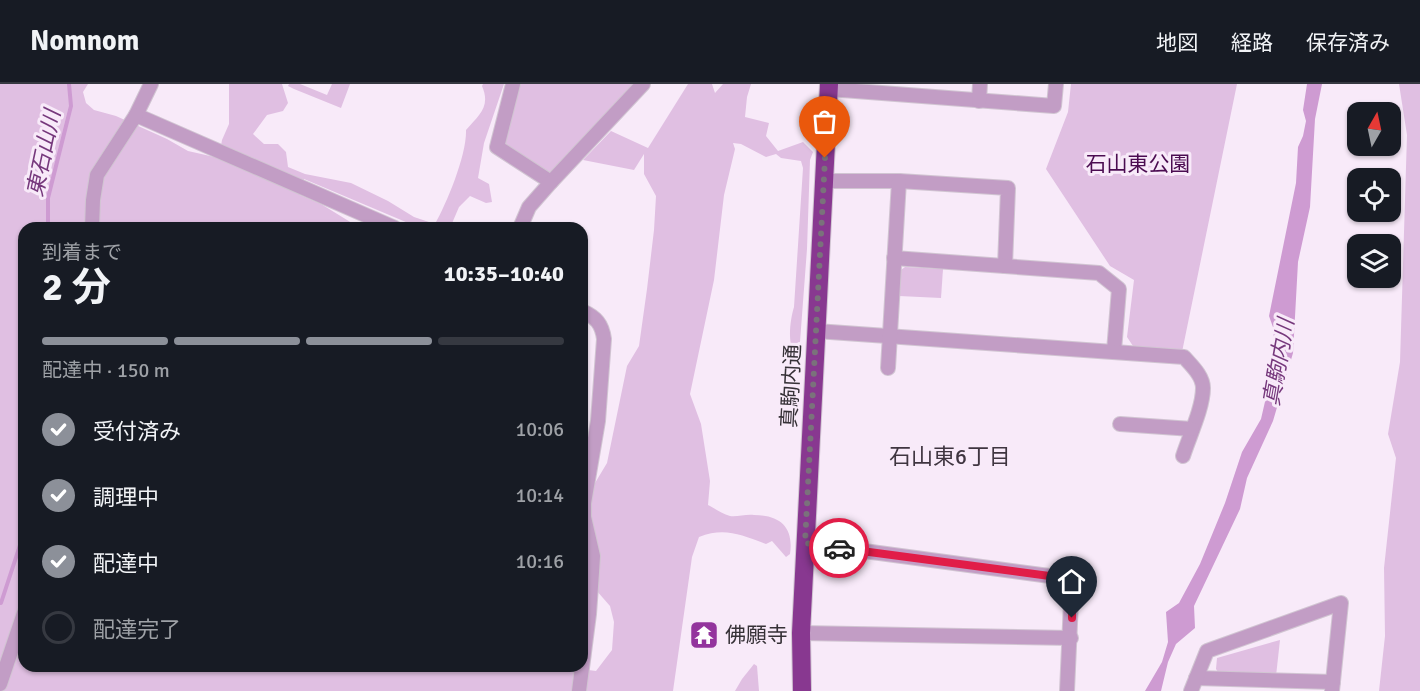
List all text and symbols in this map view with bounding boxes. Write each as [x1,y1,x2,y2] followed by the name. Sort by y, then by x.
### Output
[30,24,139,58] text: Nomnom
[1156,30,1198,56] text: 地図
[1231,30,1273,56] text: 経路
[1306,30,1390,56] text: 保存済み
[799,96,850,158] pin
[1347,102,1401,156] north arrow
[1347,102,1401,288] map controls
[21,105,66,199] water label: 東石山川
[808,105,841,138] icon: bag
[1086,151,1191,177] park label: 石山東公園
[1347,168,1401,222] button: locate
[1347,234,1401,288] button: layers
[42,240,122,265] text: 到着まで
[444,260,564,287] text: 10:35–10:40
[42,263,111,311] text: 2 分
[1258,314,1300,408] water label: 真駒内川
[776,343,806,429] street label: 真駒内通
[42,358,170,383] text: 配達中 · 150 m
[42,413,75,446] icon: check
[515,417,564,442] text: 10:06
[93,418,181,445] text: 受付済み
[889,443,1011,470] district label: 石山東6丁目
[42,479,75,512] icon: check
[515,483,564,508] text: 10:14
[93,484,159,511] text: 調理中
[809,518,869,578] courier
[823,532,856,565] icon: car
[42,545,75,578] icon: check
[515,549,564,574] text: 10:16
[93,550,159,577] text: 配達中
[1046,556,1097,618] pin
[1055,565,1088,598] icon: home
[93,616,181,643] text: 配達完了
[688,619,720,651] temple icon: 佛願寺
[725,622,788,648] place label: 佛願寺

